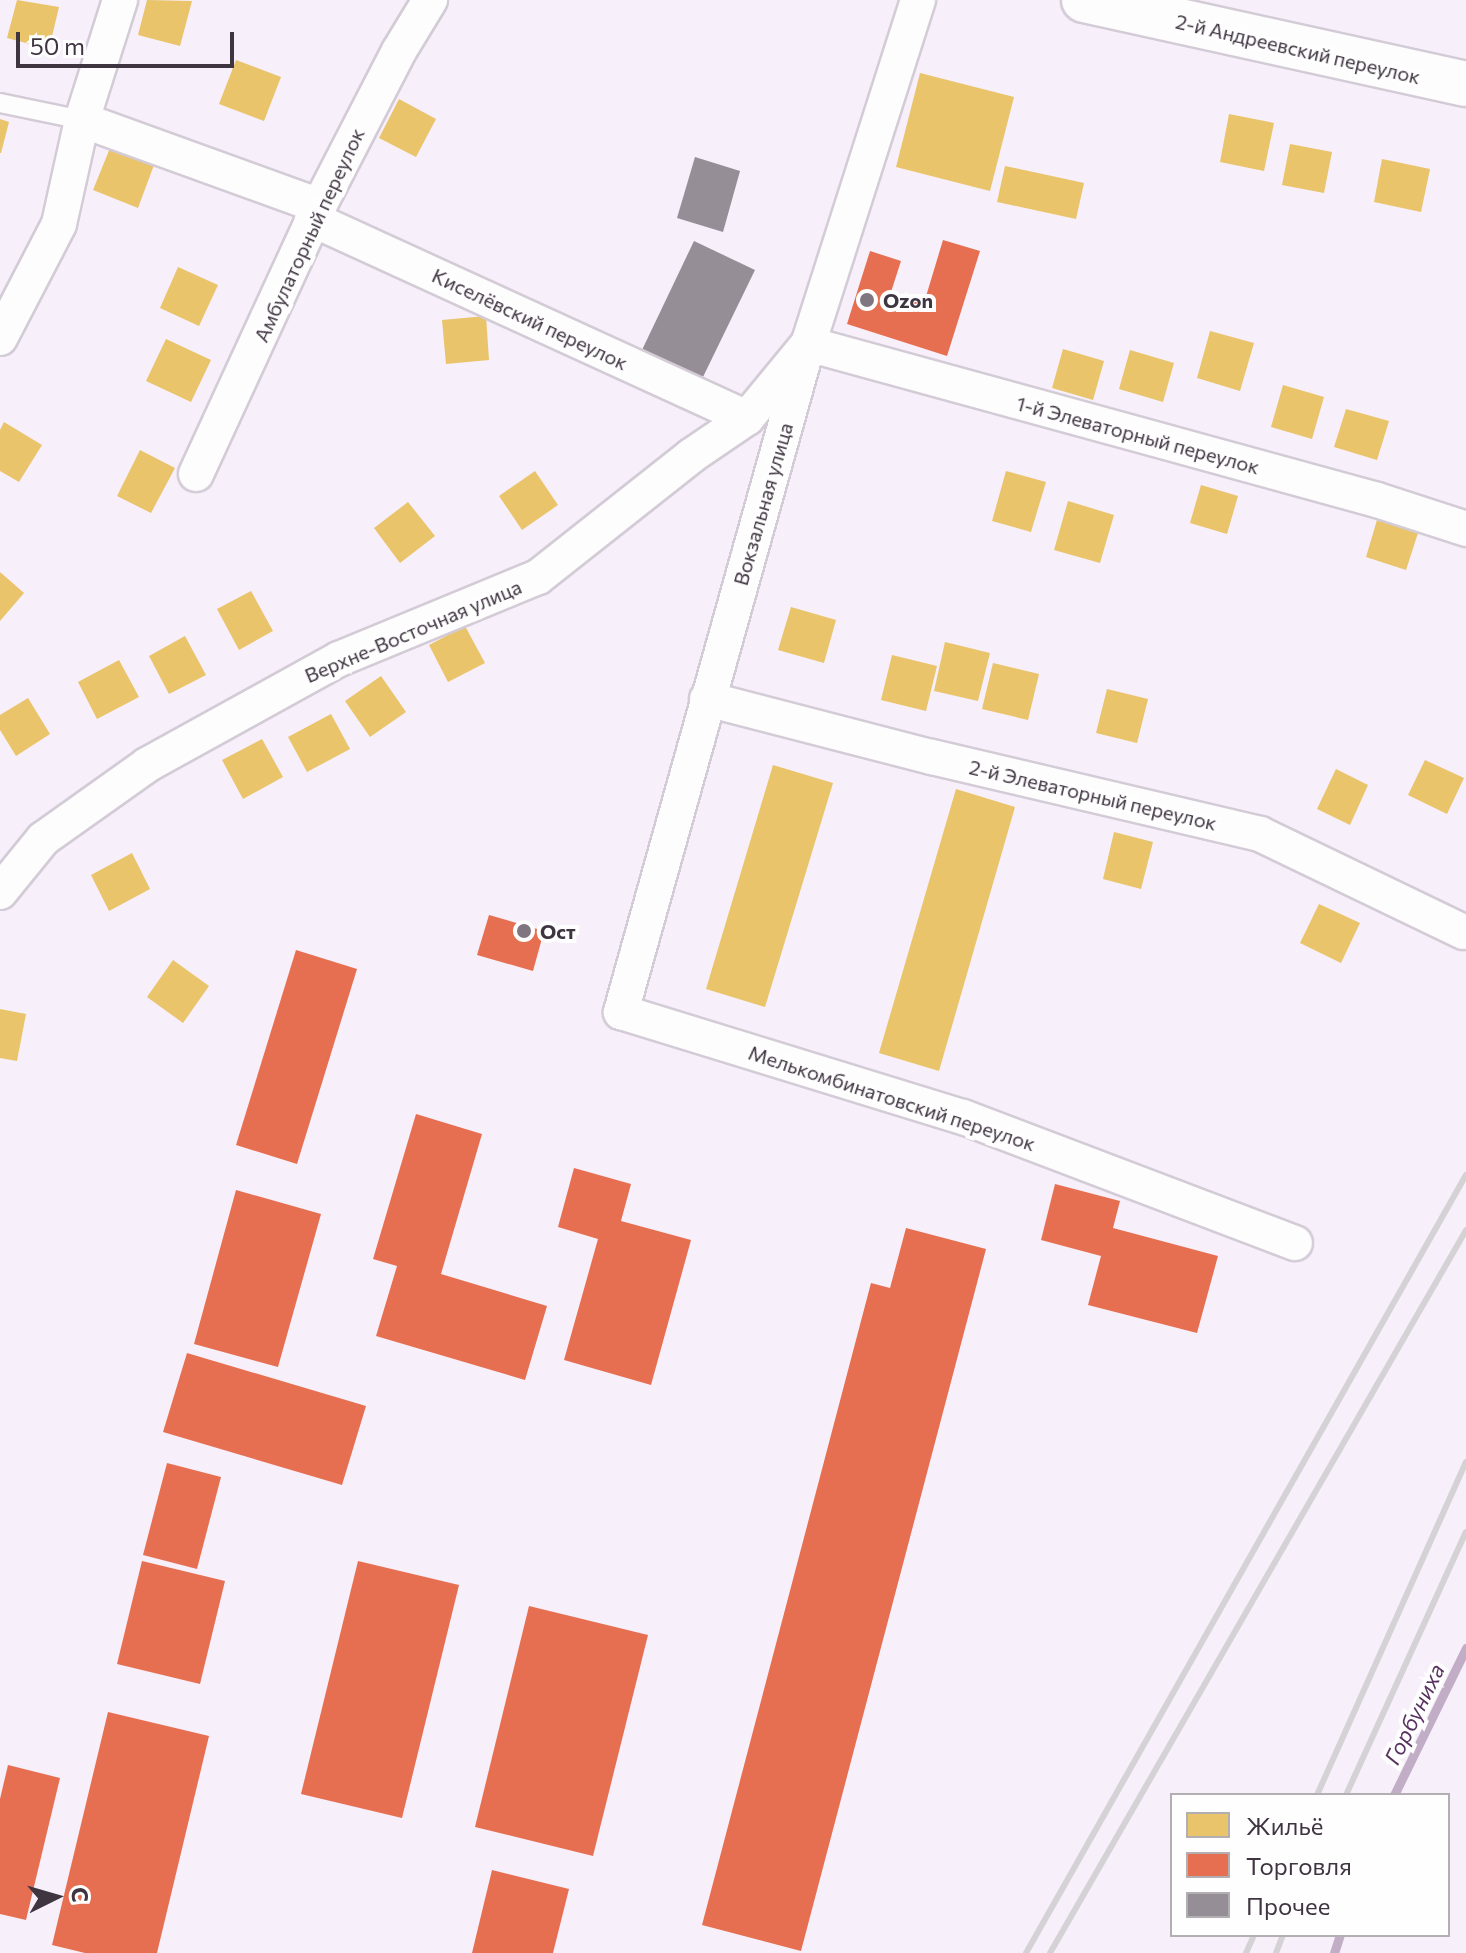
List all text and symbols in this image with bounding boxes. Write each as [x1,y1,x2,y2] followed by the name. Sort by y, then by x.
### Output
[1173,9,1423,89] street label: 2-й Андреевский переулок
[20,16,238,66] scale bar
[30,31,85,60] text: 50 m
[249,124,369,346] street label: Амбулаторный переулок
[428,263,632,375] street label: Киселёвский переулок
[883,288,933,312] place label: Ozon
[858,291,876,309] marker: Ozon
[1014,391,1262,479] street label: 1-й Элеваторный переулок
[728,420,798,588] street label: Вокзальная улица
[301,574,525,688] street label: Верхне-Восточная улица
[967,755,1219,835] street label: 2-й Элеваторный переулок
[540,919,576,943] place label: Ост
[515,922,533,940] marker: Ост
[746,1040,1038,1156] street label: Мелькомбинатовский переулок
[1378,1659,1450,1769] water label: Горбуниха
[1170,1793,1450,1937] legend
[1246,1811,1323,1840] text: Жильё
[1246,1851,1352,1880] text: Торговля
[16,1857,96,1937] north arrow
[66,1886,95,1904] text: С
[1246,1891,1330,1920] text: Прочее

